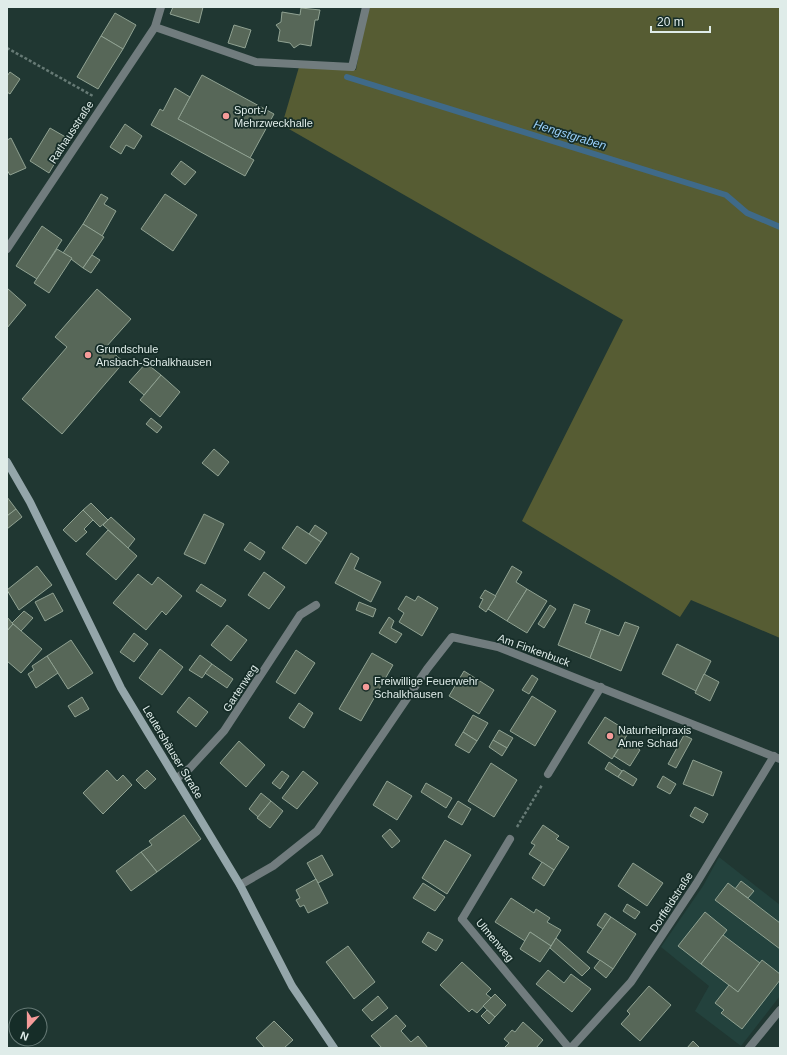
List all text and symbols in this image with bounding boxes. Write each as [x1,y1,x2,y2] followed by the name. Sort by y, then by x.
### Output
[651,8,710,34] scale bar
[657,15,684,29] text: 20 m
[46,98,96,166] street label: Rathausstraße
[234,104,313,129] place label: Sport-/ Mehrzweckhalle
[221,111,231,121] marker: Sport-/ Mehrzweckhalle
[532,117,608,153] water label: Hengstgraben
[96,343,212,368] place label: Grundschule Ansbach-Schalkhausen
[83,350,93,360] marker: Grundschule Ansbach-Schalkhausen
[496,631,572,669] street label: Am Finkenbuck
[220,662,260,714] street label: Gartenweg
[374,675,479,700] place label: Freiwillige Feuerwehr Schalkhausen
[361,682,371,692] marker: Freiwillige Feuerwehr Schalkhausen
[140,703,206,801] street label: Leutershäuser Straße
[618,724,692,749] place label: Naturheilpraxis Anne Schad
[605,731,615,741] marker: Naturheilpraxis Anne Schad
[647,870,695,934] street label: Dorffeldstraße
[474,916,516,964] street label: Ulmenweg
[8,1007,48,1047] north arrow
[19,1029,30,1043] text: N

